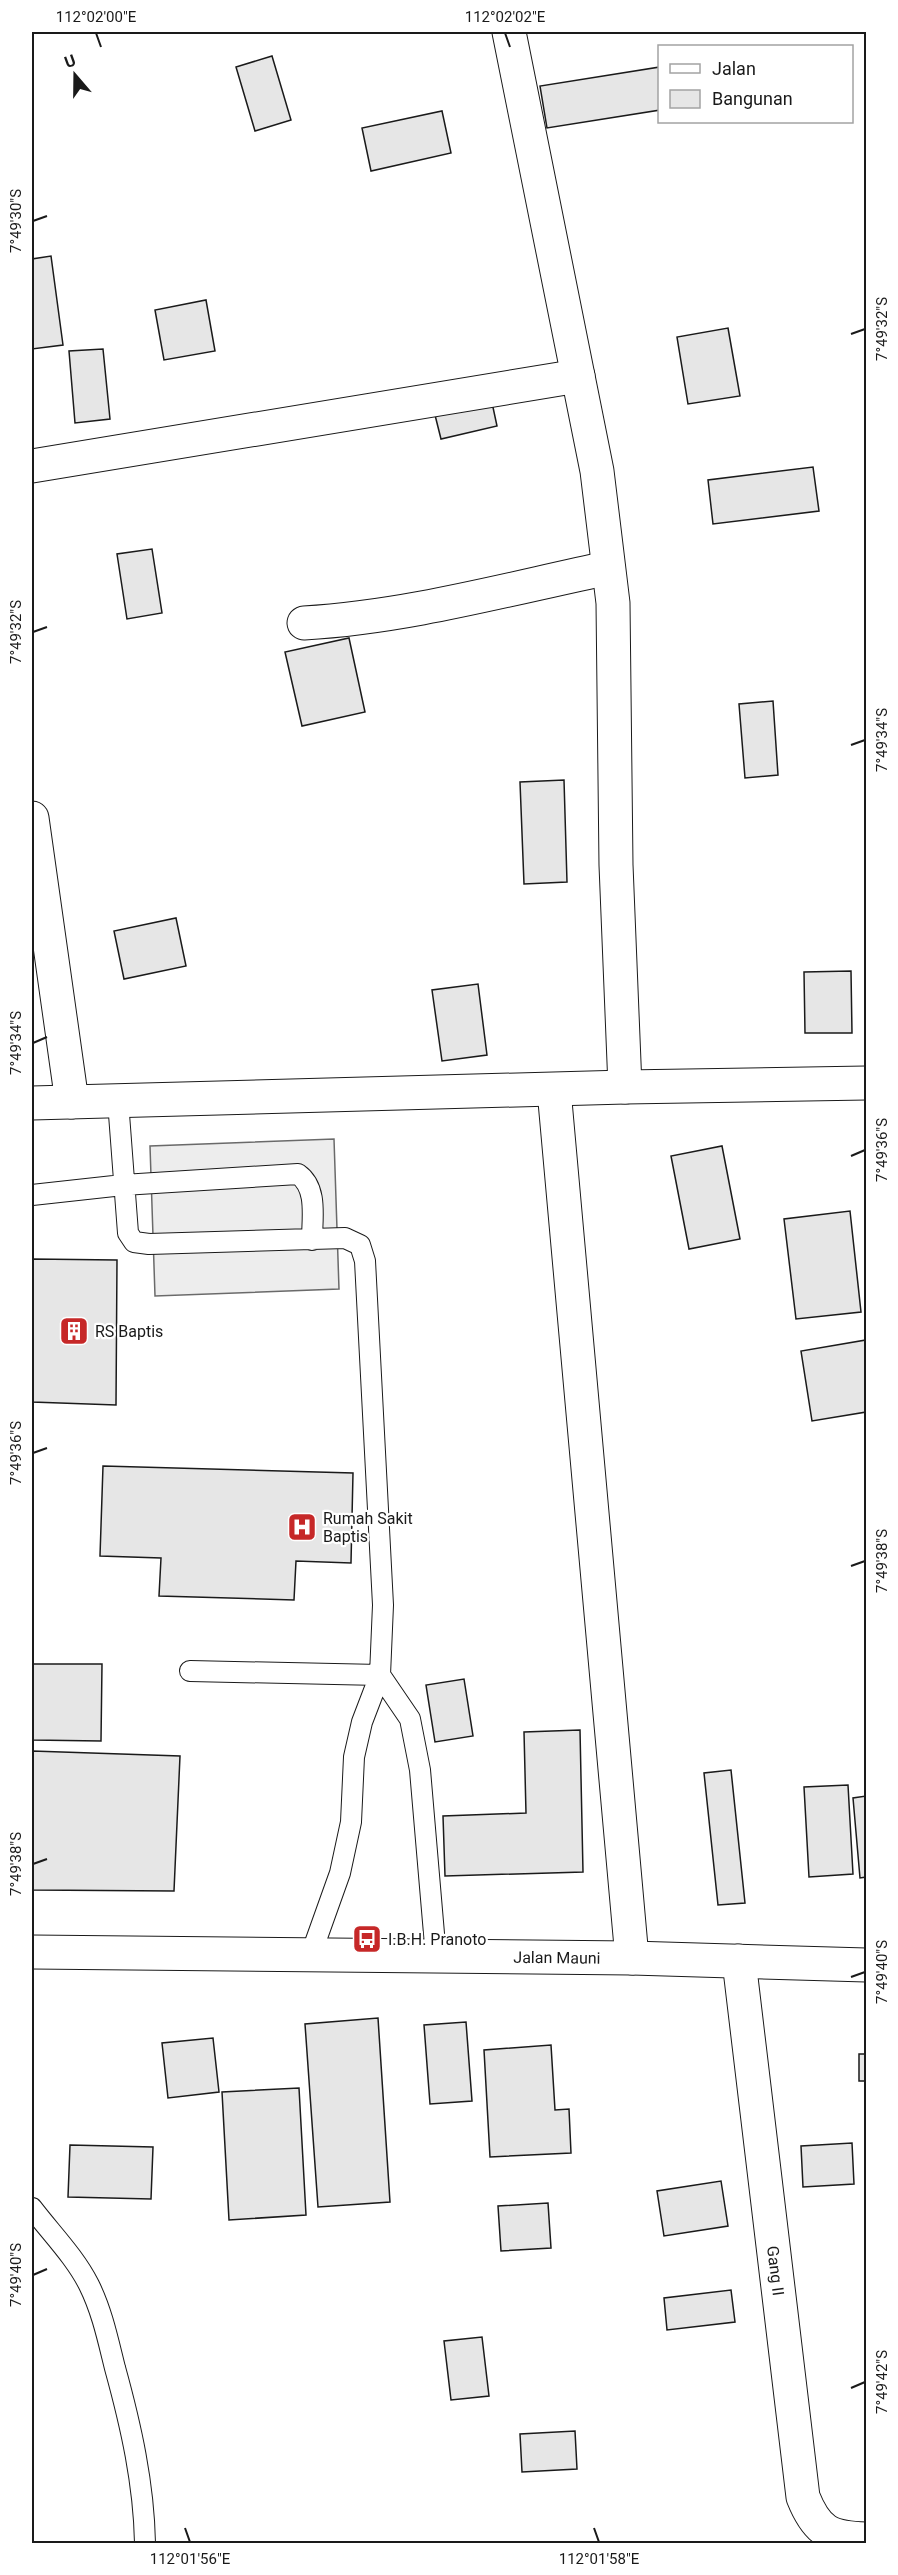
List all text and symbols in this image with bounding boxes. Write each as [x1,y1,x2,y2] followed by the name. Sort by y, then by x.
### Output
[56,8,137,26] text: 112°02'00"E
[465,8,546,26] text: 112°02'02"E
[45,45,105,105] north arrow
[658,45,853,123] legend
[62,51,78,72] text: U
[712,58,756,79] text: Jalan
[712,88,793,109] text: Bangunan
[7,189,25,253] text: 7°49'30"S
[873,297,891,361] text: 7°49'32"S
[7,600,25,664] text: 7°49'32"S
[873,708,891,772] text: 7°49'34"S
[7,1011,25,1075] text: 7°49'34"S
[873,1118,891,1182] text: 7°49'36"S
[58,1315,90,1347] building icon: RS Baptis
[95,1322,163,1341] place label: RS Baptis
[7,1421,25,1485] text: 7°49'36"S
[323,1509,413,1546] place label: Rumah Sakit Baptis
[286,1511,318,1543] hospital icon: Rumah Sakit Baptis
[873,1529,891,1593] text: 7°49'38"S
[7,1832,25,1896] text: 7°49'38"S
[351,1923,383,1955] bus stop icon: I.B.H. Pranoto
[388,1930,486,1949] place label: I.B.H. Pranoto
[873,1940,891,2004] text: 7°49'40"S
[513,1948,601,1968] street label: Jalan Mauni
[7,2243,25,2307] text: 7°49'40"S
[763,2245,788,2297] street label: Gang II
[873,2350,891,2414] text: 7°49'42"S
[150,2550,231,2568] text: 112°01'56"E
[559,2550,640,2568] text: 112°01'58"E

